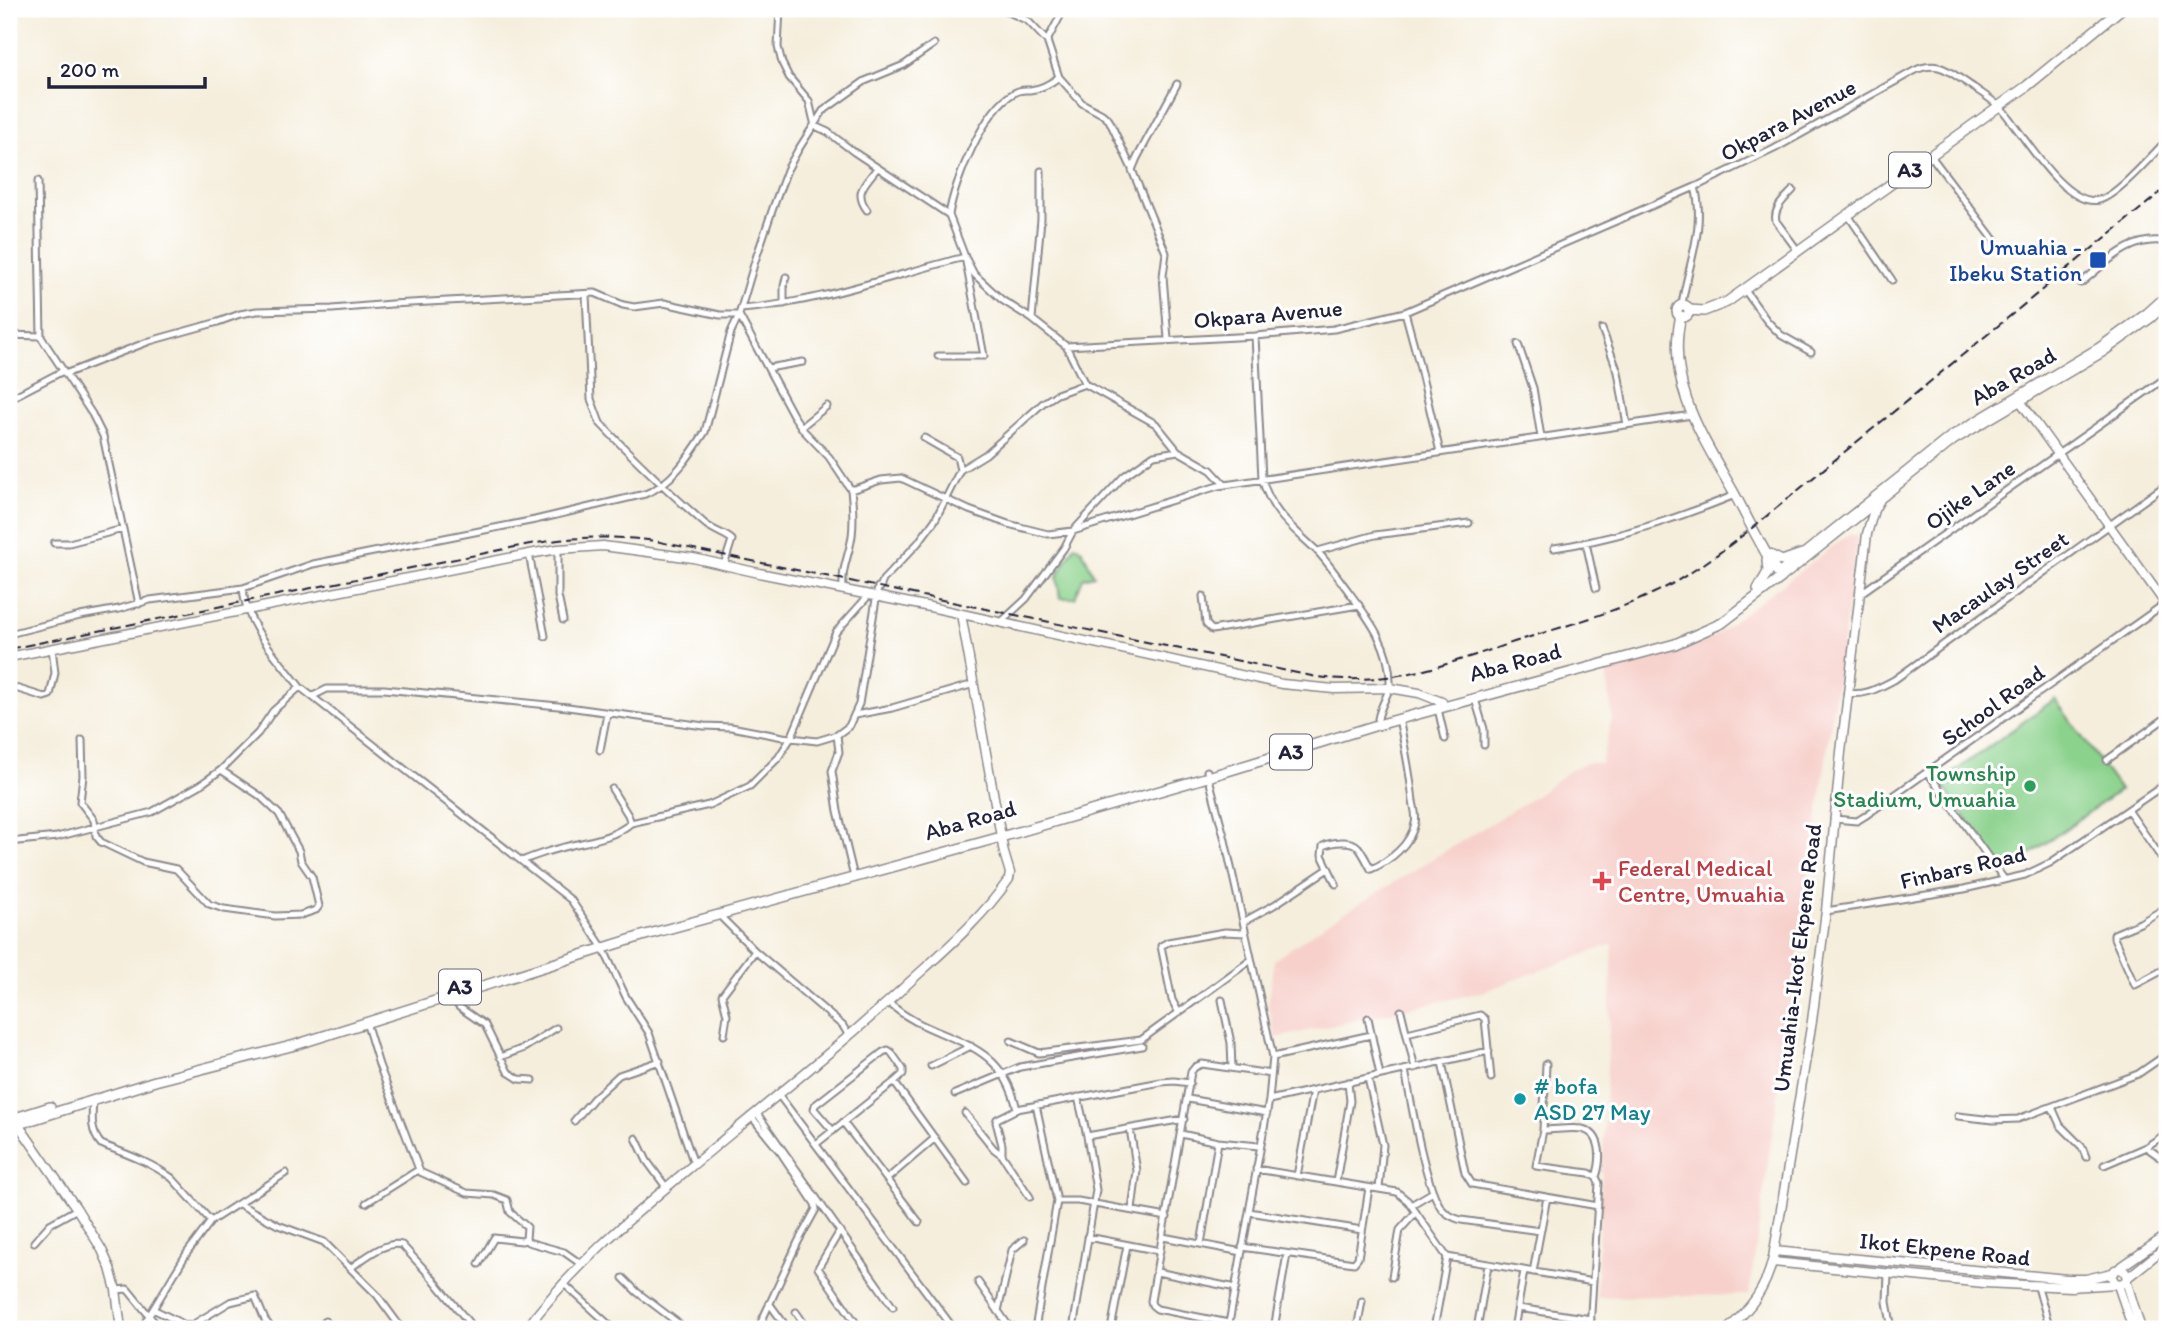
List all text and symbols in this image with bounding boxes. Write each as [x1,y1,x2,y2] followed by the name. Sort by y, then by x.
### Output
[49,46,205,90] scale bar
[60,57,120,82] text: 200 m
[1715,73,1861,167] street label: Okpara Avenue
[1889,152,1931,188] road number: A3
[1949,233,2082,287] place label: Umuahia - Ibeku Station
[2088,250,2108,270] marker: Umuahia - Ibeku Station
[1192,294,1344,334] street label: Okpara Avenue
[1965,340,2061,412] street label: Aba Road
[1920,454,2020,536] street label: Ojike Lane
[1926,524,2074,639] street label: Macaulay Street
[1466,636,1564,688] street label: Aba Road
[1936,658,2050,752] street label: School Road
[1270,734,1312,770] road number: A3
[1833,759,2016,813] place label: Township Stadium, Umuahia
[2022,778,2038,794] marker: Township Stadium, Umuahia
[921,794,1019,846] street label: Aba Road
[1767,822,1827,1094] street label: Umuahia-Ikot Ekpene Road
[1897,839,2029,895] street label: Finbars Road
[1618,854,1785,908] place label: Federal Medical Centre, Umuahia
[1592,871,1612,891] marker: Federal Medical Centre, Umuahia
[439,970,481,1004] road number: A3
[1534,1072,1651,1126] place label: # bofa ASD 27 May
[1512,1091,1528,1107] marker: # bofa ASD 27 May
[1858,1226,2032,1272] street label: Ikot Ekpene Road

